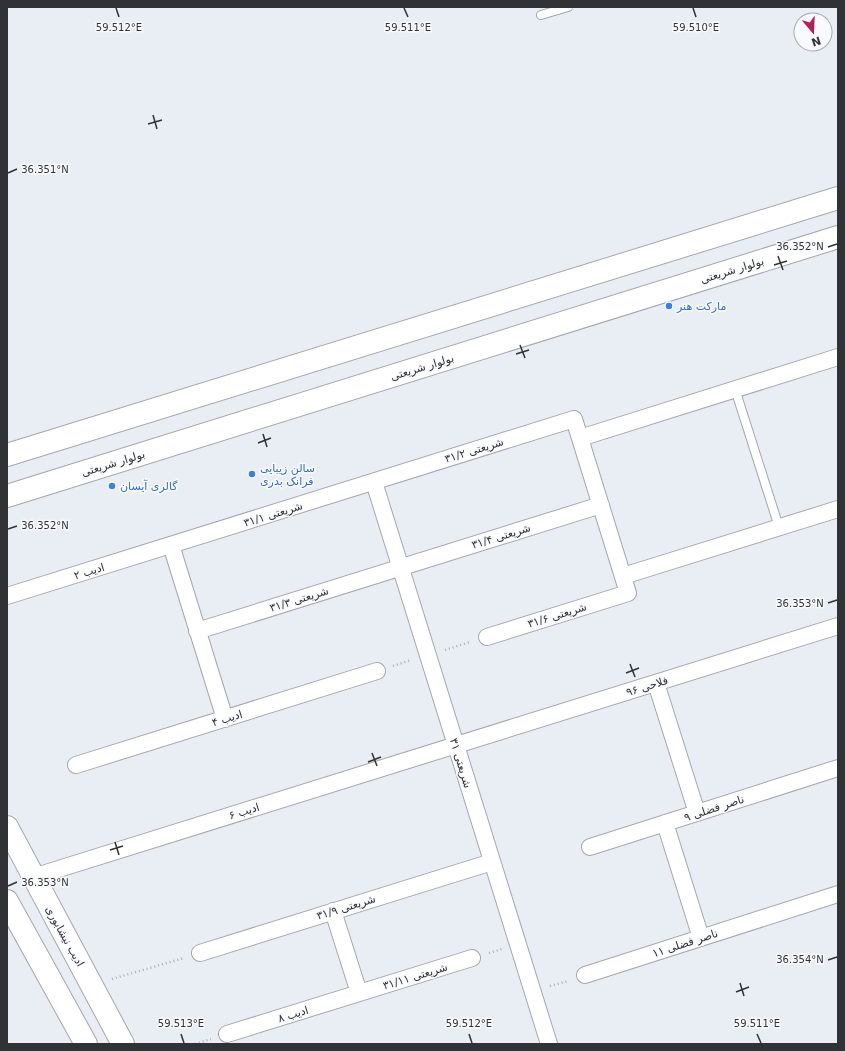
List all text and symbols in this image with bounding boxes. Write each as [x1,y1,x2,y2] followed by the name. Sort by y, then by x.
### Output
[793,12,833,52] north arrow
[96,22,142,33] text: 59.512°E
[385,22,431,33] text: 59.511°E
[673,22,719,33] text: 59.510°E
[810,33,823,49] text: N
[21,164,69,175] text: 36.351°N
[776,241,824,252] text: 36.352°N
[699,255,766,286] street label: بولوار شریعتی
[676,300,726,313] place label: مارکت هنر
[664,301,674,311] marker: مارکت هنر
[389,352,456,383] street label: بولوار شریعتی
[443,435,505,466] street label: شریعتی ۳۱/۲
[80,448,147,479] street label: بولوار شریعتی
[260,462,315,488] place label: سالن زیبایی فرانک بدری
[247,469,257,479] marker: سالن زیبایی فرانک بدری
[120,479,178,493] place label: گالری آيسان
[107,481,117,491] marker: گالری آيسان
[242,499,304,530] street label: شریعتی ۳۱/۱
[21,520,69,531] text: 36.352°N
[470,521,532,552] street label: شریعتی ۳۱/۴
[72,561,106,582] street label: ادیب ۲
[268,584,330,615] street label: شریعتی ۳۱/۳
[776,598,824,609] text: 36.353°N
[526,600,588,631] street label: شریعتی ۳۱/۶
[625,674,670,699] street label: فلاحی ۹۶
[210,708,244,729] street label: ادیب ۴
[447,737,474,790] street label: شریعتی ۳۱
[682,793,746,824] street label: ناصر فضلی ۹
[227,801,261,822] street label: ادیب ۶
[21,877,69,888] text: 36.353°N
[315,892,377,923] street label: شریعتی ۳۱/۹
[43,904,87,969] street label: ادیب نیشابوری
[651,927,720,960] street label: ناصر فضلی ۱۱
[776,954,824,965] text: 36.354°N
[381,960,449,992] street label: شریعتی ۳۱/۱۱
[276,1004,310,1025] street label: ادیب ۸
[158,1018,204,1029] text: 59.513°E
[446,1018,492,1029] text: 59.512°E
[734,1018,780,1029] text: 59.511°E

